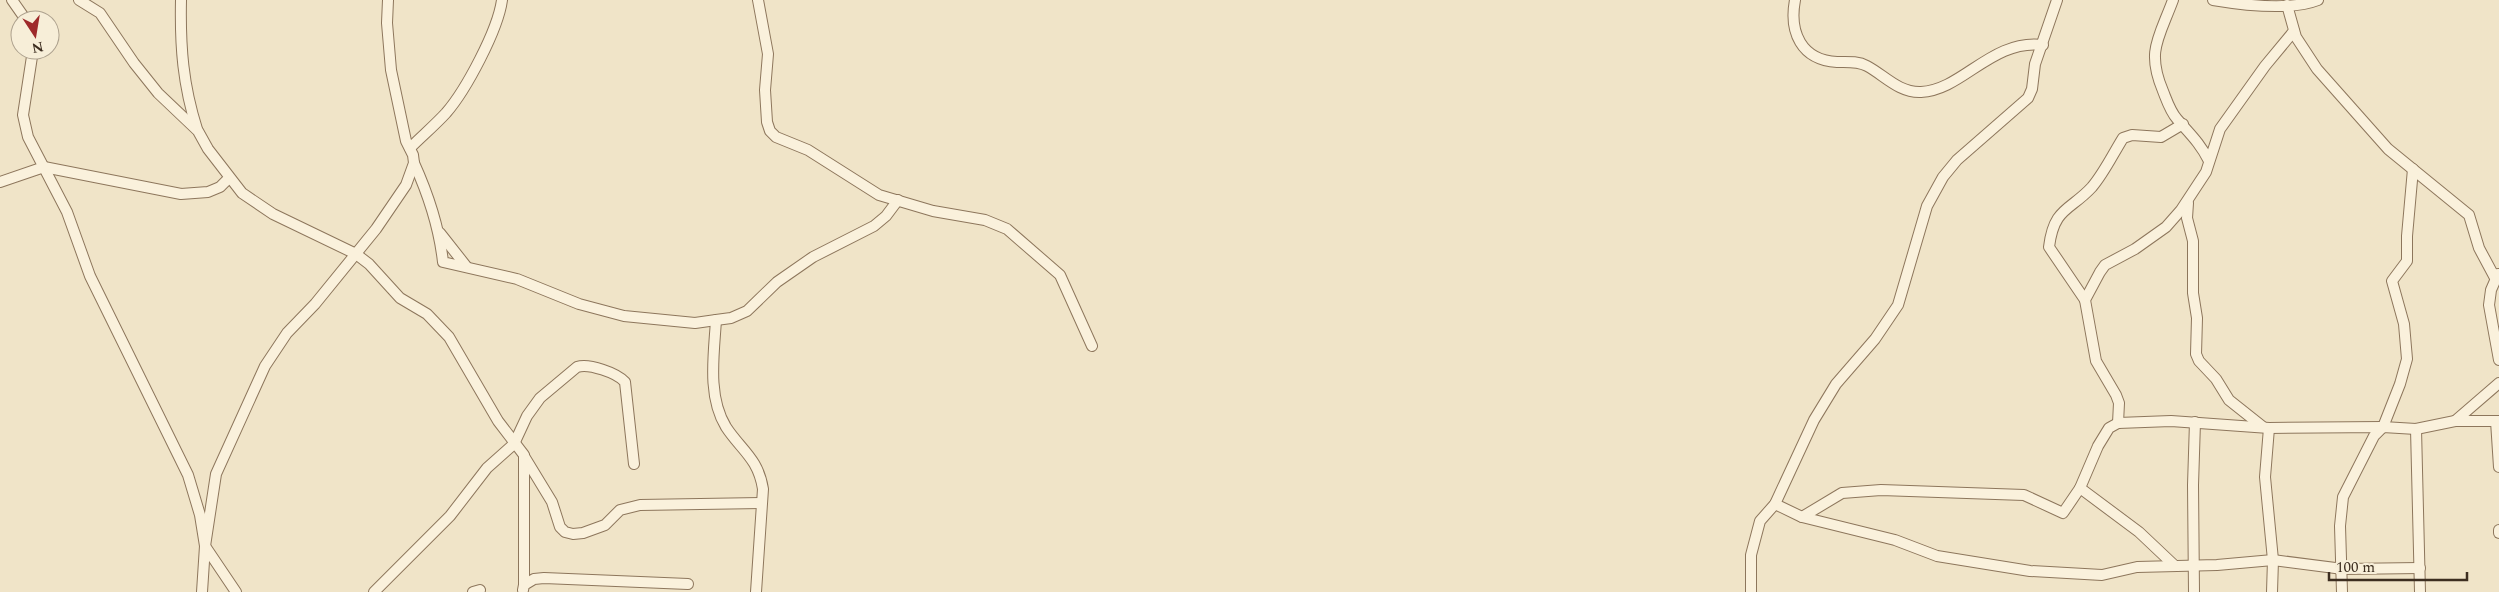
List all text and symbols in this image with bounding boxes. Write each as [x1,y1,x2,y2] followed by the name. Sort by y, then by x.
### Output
[10,10,60,60] north arrow
[30,36,45,59] text: N
[2329,550,2466,582] scale bar
[2336,556,2375,579] text: 100 m

